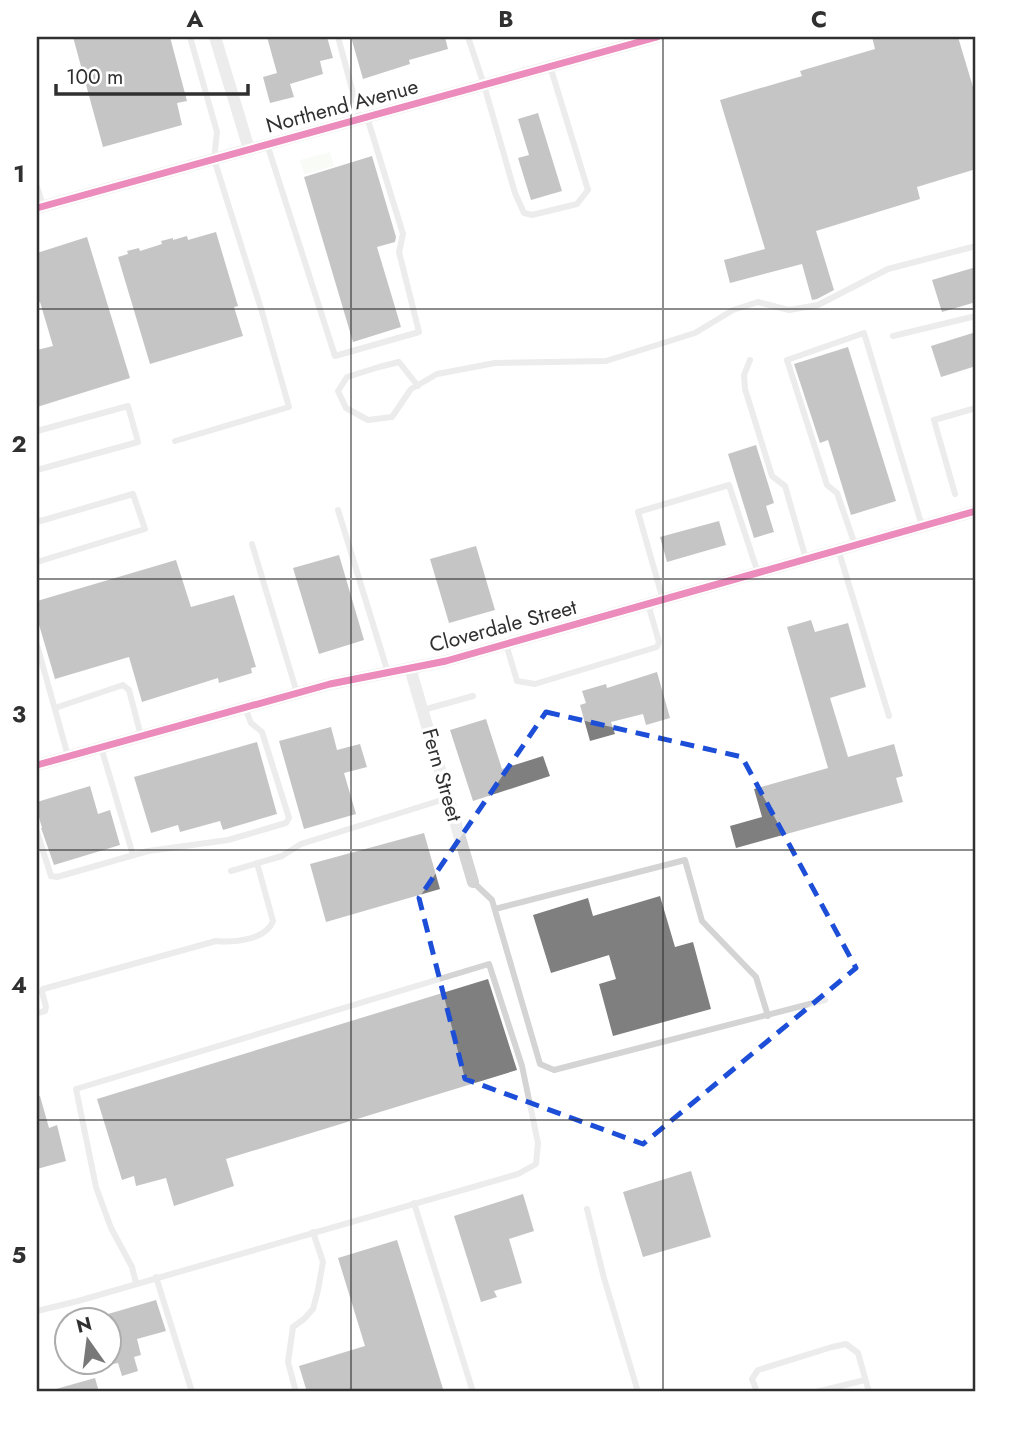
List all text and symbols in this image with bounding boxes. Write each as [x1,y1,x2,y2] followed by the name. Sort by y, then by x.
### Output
[186,2,204,36] text: A
[498,2,514,36] text: B
[811,2,827,36] text: C
[56,52,248,96] scale bar
[66,62,123,92] text: 100 m
[263,71,422,141] street label: Northend Avenue
[13,157,25,191] text: 1
[11,427,27,461] text: 2
[426,592,580,660] street label: Cloverdale Street
[12,697,26,731] text: 3
[414,725,470,825] street label: Fern Street
[11,968,27,1002] text: 4
[12,1238,26,1272] text: 5
[52,1306,122,1376] north arrow
[73,1310,95,1340] text: N

